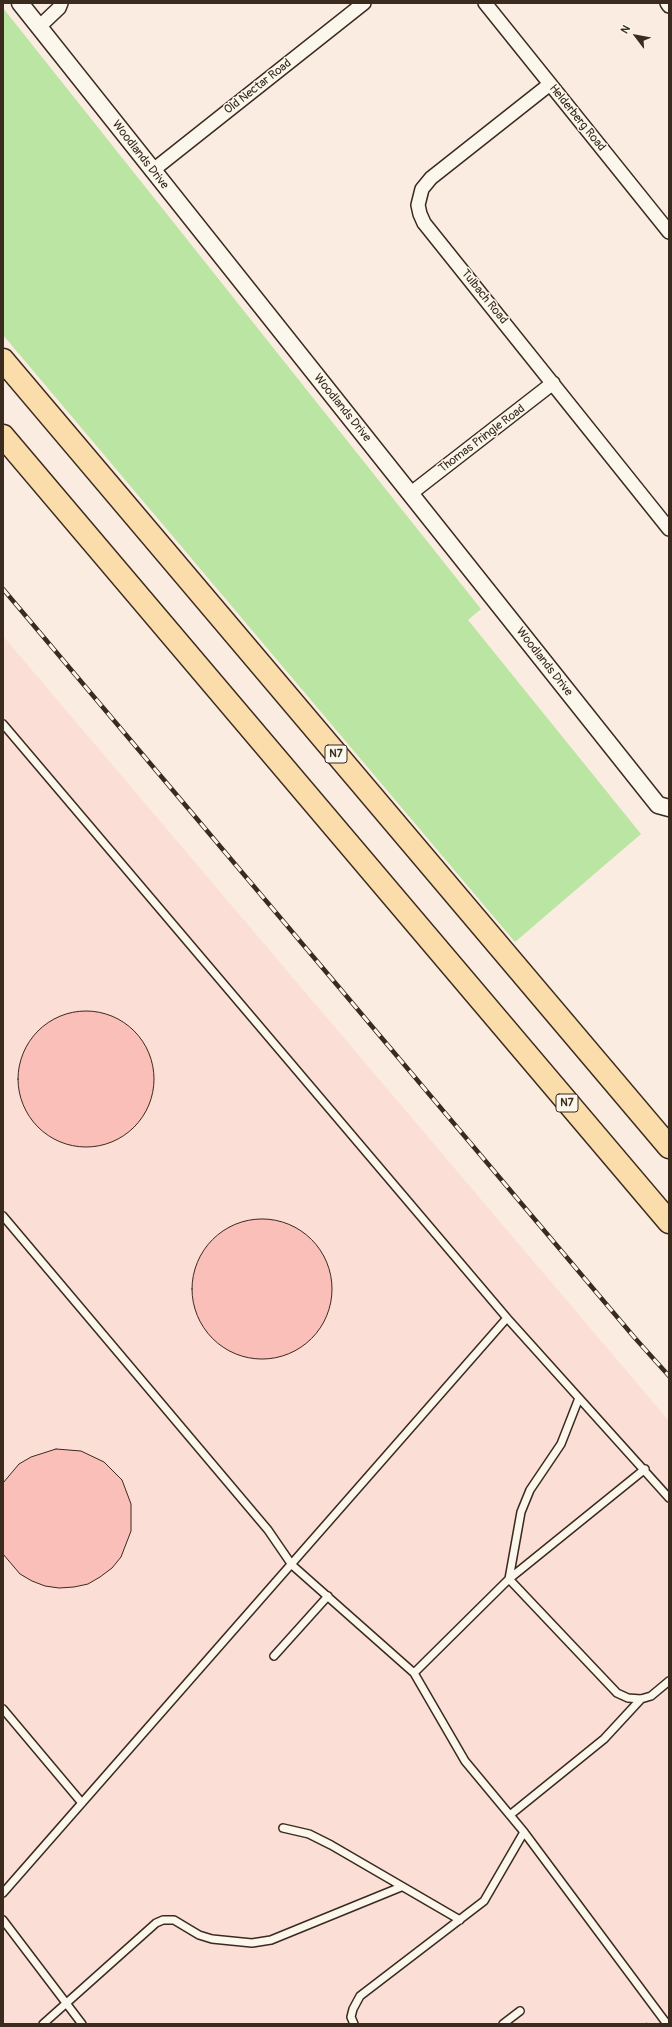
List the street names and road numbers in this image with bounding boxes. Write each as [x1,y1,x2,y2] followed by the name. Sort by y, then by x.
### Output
[222,56,294,118] street label: Old Nectar Road
[546,82,608,154] street label: Helderberg Road
[109,118,171,192] street label: Woodlands Drive
[458,267,510,327] street label: Tulbach Road
[310,371,374,445] street label: Woodlands Drive
[436,402,528,476] street label: Thomas Pringle Road
[513,625,575,699] street label: Woodlands Drive
[325,745,347,763] road number: N7
[556,1094,578,1112] road number: N7

